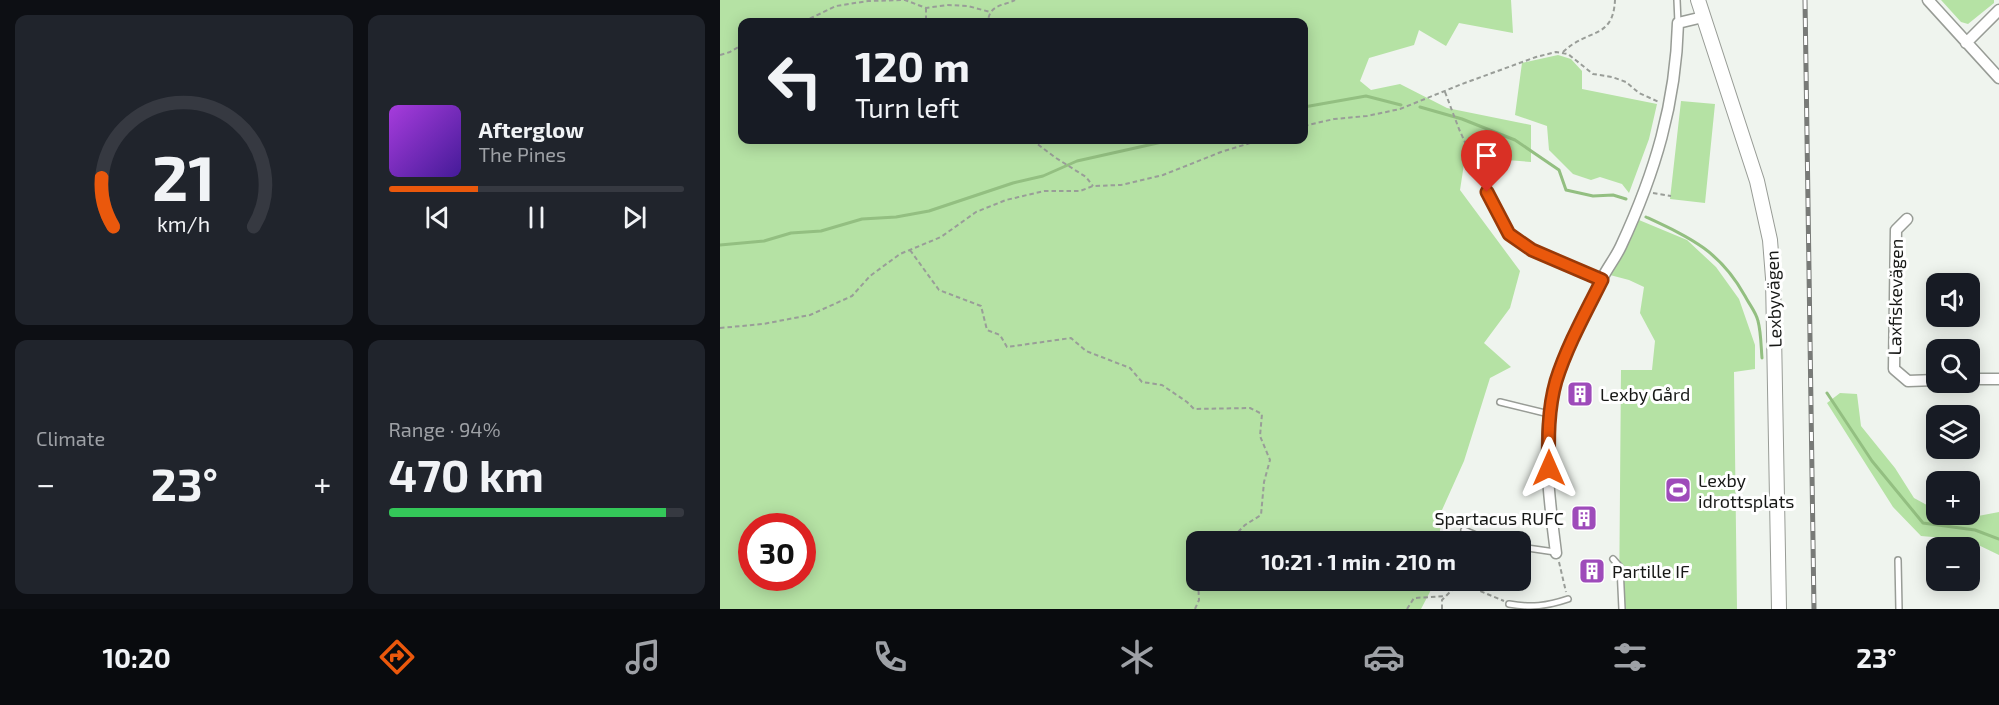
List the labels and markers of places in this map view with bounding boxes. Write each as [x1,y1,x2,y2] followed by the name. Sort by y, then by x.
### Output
[1461,130,1512,192] pin
[1565,379,1595,409] building icon: Lexby Gård
[1600,383,1690,405] place label: Lexby Gård
[1698,469,1795,512] place label: Lexby idrottsplats
[1663,475,1693,505] sports icon: Lexby idrottsplats
[1569,503,1599,533] building icon: Spartacus RUFC
[1434,507,1564,529] place label: Spartacus RUFC
[1577,556,1607,586] building icon: Partille IF
[1612,560,1690,582] place label: Partille IF

